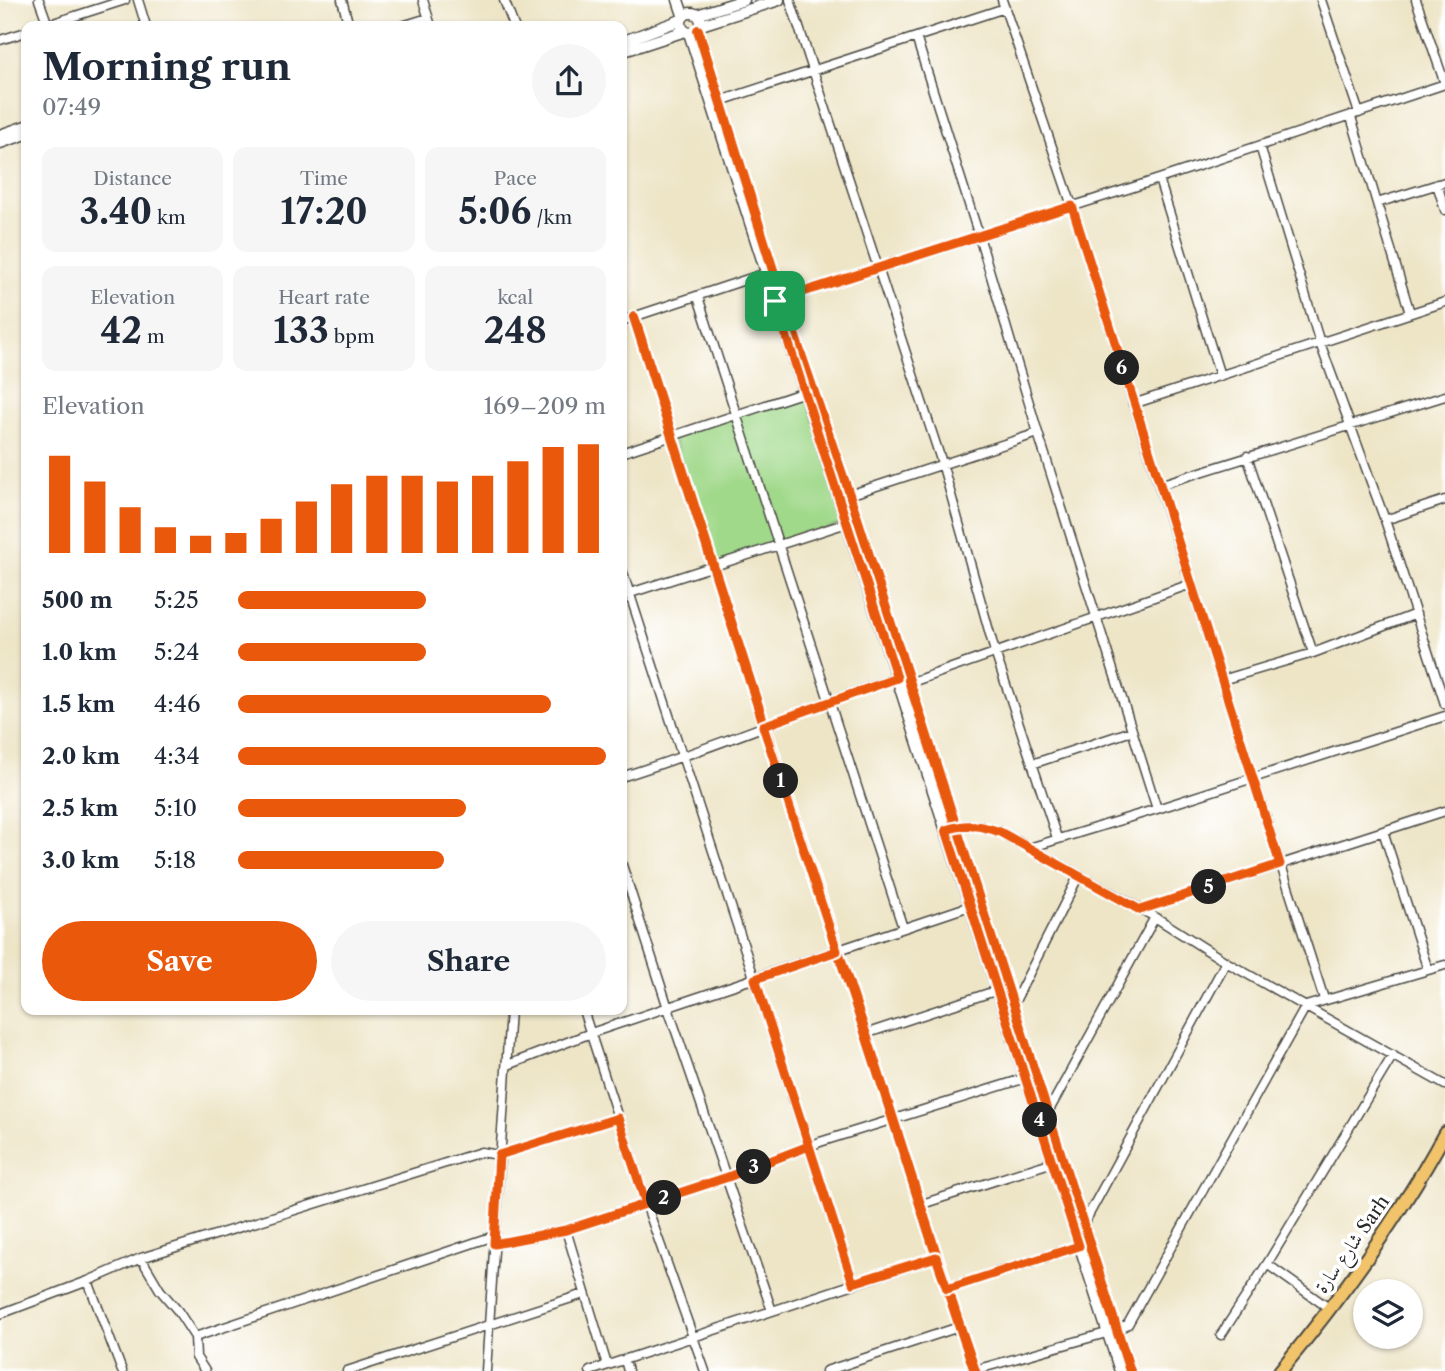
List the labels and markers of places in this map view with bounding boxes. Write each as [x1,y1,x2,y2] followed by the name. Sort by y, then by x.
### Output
[745,271,805,331] pin
[1104,350,1140,386] pin: 6
[764,764,798,798] pin: 1
[1192,870,1226,904] pin: 5
[1023,1102,1058,1138] pin: 4
[736,1150,772,1184] pin: 3
[646,1180,682,1216] pin: 2

